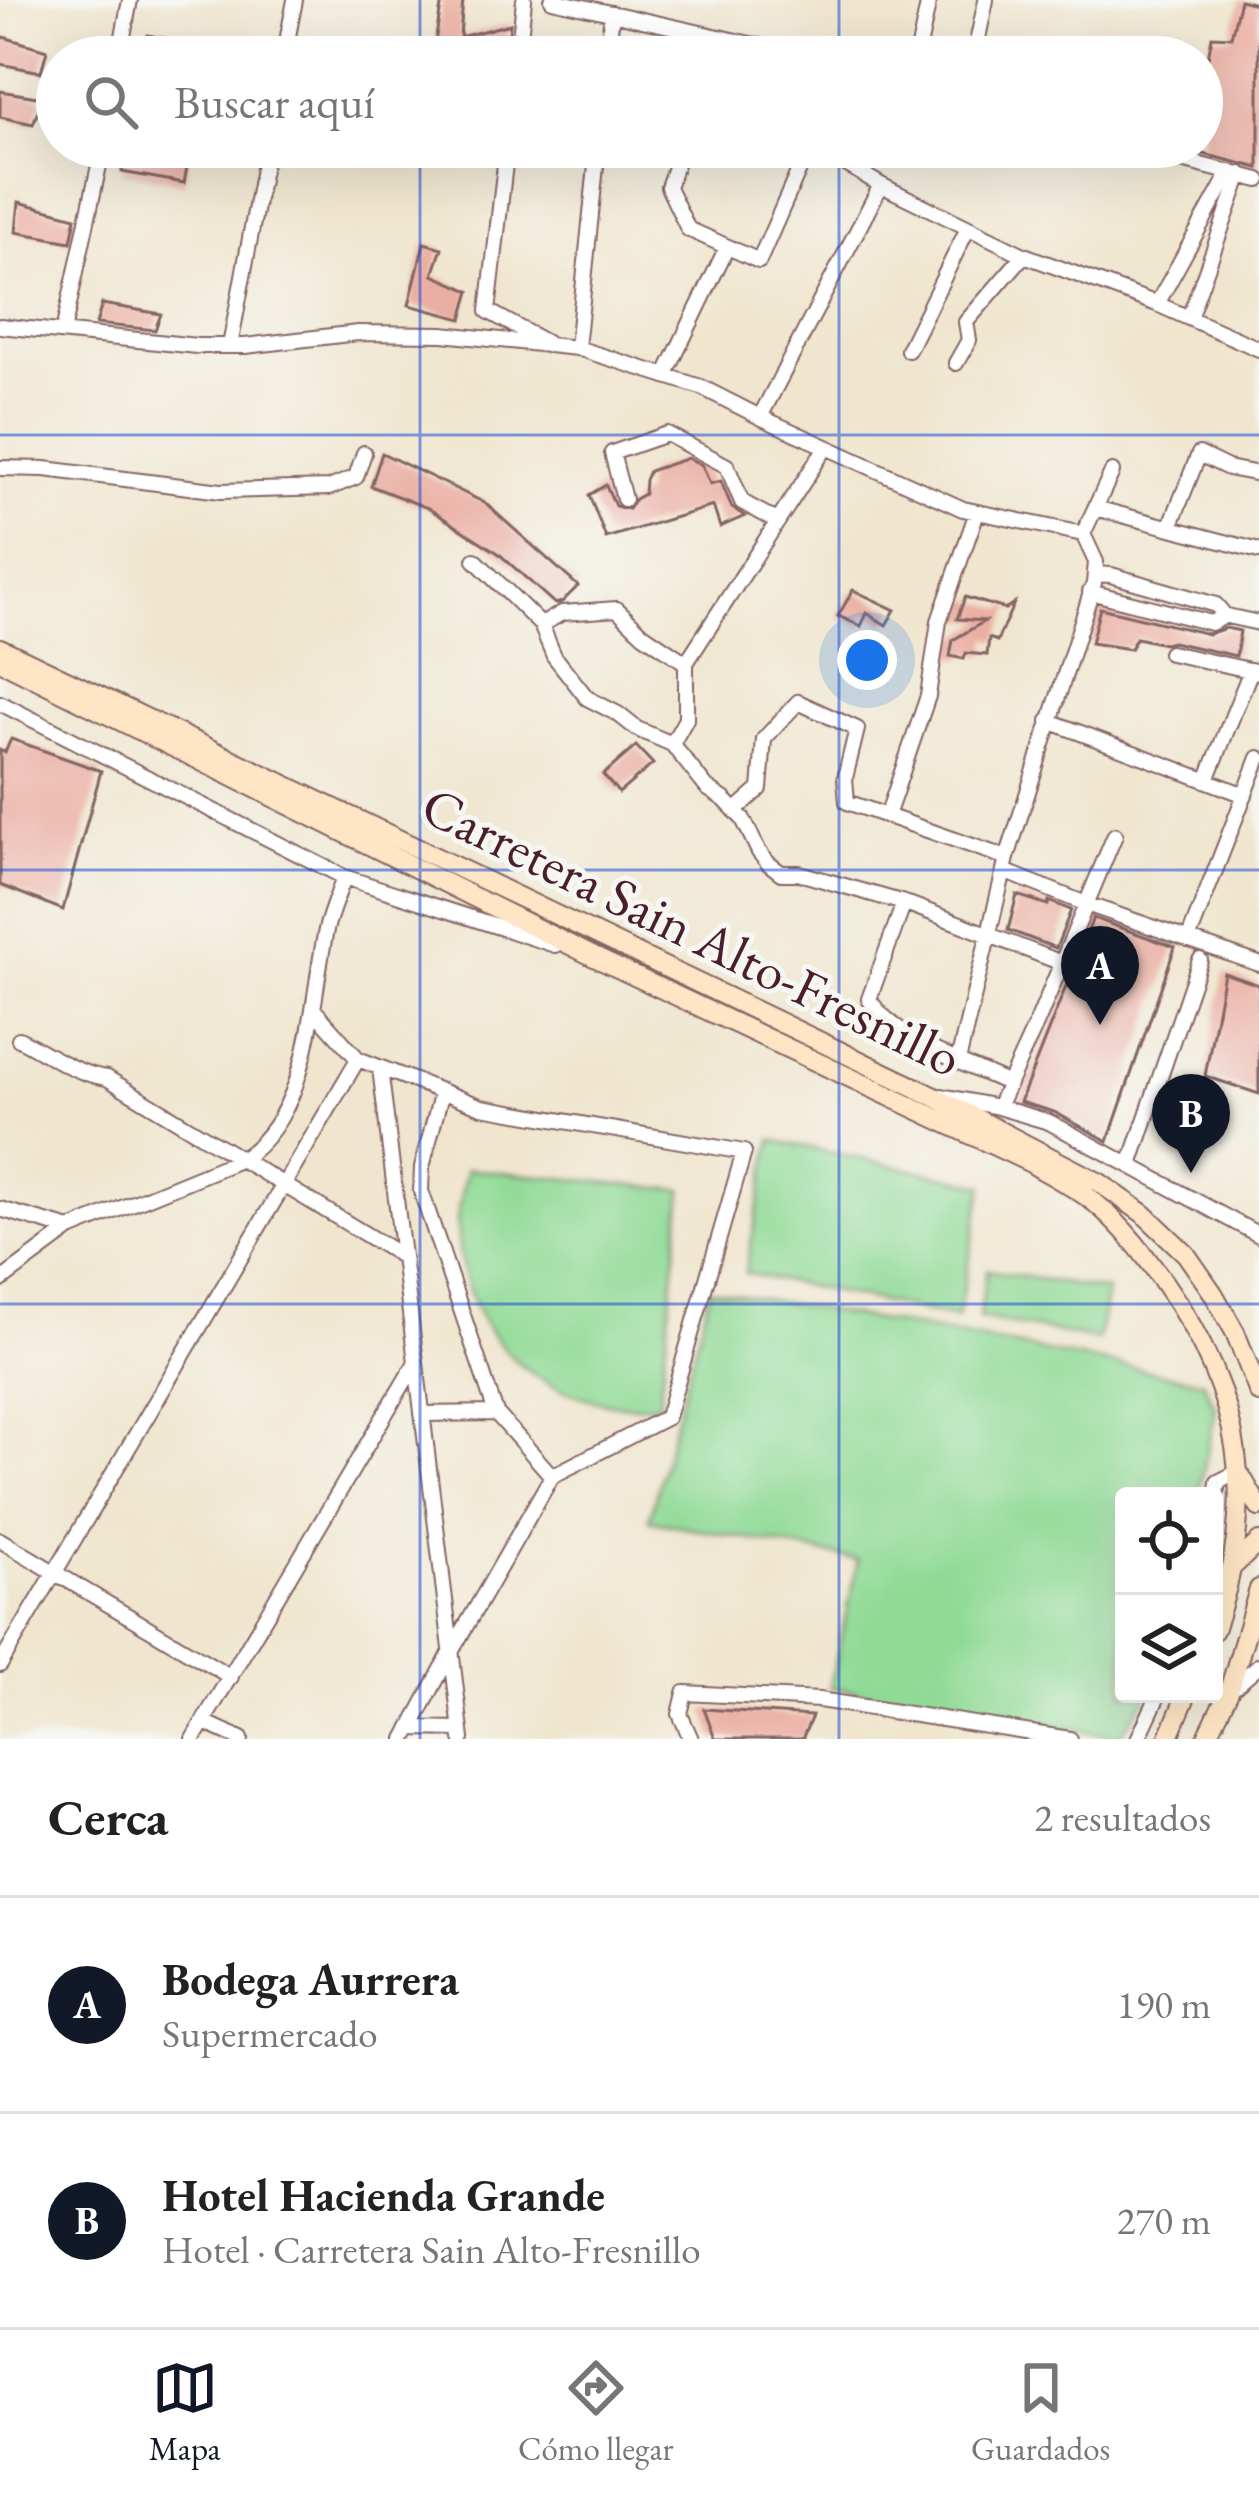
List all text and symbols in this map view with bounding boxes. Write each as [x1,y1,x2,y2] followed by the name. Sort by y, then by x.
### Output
[36,36,1223,168] search box
[78,69,144,135] icon: search
[174,73,374,131] text: Buscar aquí
[837,630,897,690] your location
[411,770,973,1092] street label: Carretera Sain Alto-Fresnillo
[1061,926,1139,1025] pin: A
[1152,1074,1230,1173] pin: B
[1115,1487,1223,1703] map controls
[1115,1487,1223,1595] button: locate
[1115,1595,1223,1703] button: layers
[48,1784,168,1850] text: Cerca
[1034,1792,1211,1843] text: 2 resultados
[162,1950,459,2008] text: Bodega Aurrera
[73,1979,101,2030] text: A
[1117,1979,1211,2030] text: 190 m
[162,2008,378,2059] text: Supermercado
[162,2166,605,2224] text: Hotel Hacienda Grande
[75,2195,99,2246] text: B
[1117,2195,1211,2246] text: 270 m
[162,2224,701,2275] text: Hotel · Carretera Sain Alto-Fresnillo
[149,2355,221,2470] tab: Mapa
[518,2355,674,2470] tab: Cómo llegar
[971,2355,1110,2470] tab: Guardados

